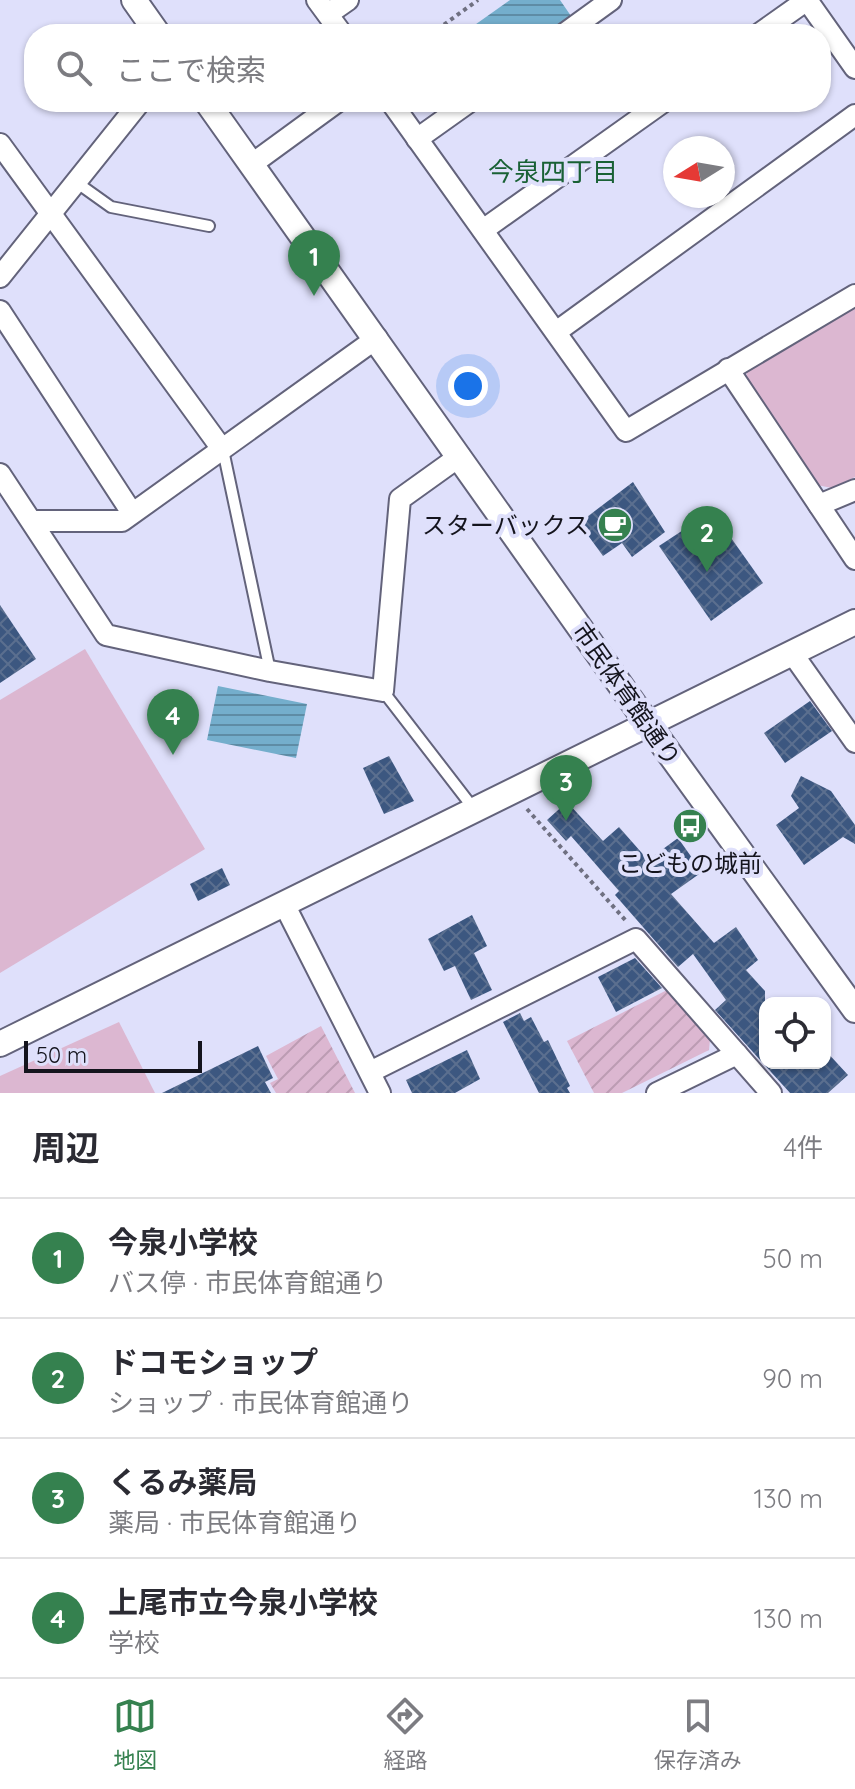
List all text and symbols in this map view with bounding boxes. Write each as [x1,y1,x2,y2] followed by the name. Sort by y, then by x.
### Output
[24,24,831,112] search box
[52,46,96,90] icon: search
[116,51,266,89] text: ここで検索
[663,136,735,208] north arrow
[488,155,618,188] district label: 今泉四丁目
[288,230,340,296] pin: 1
[448,366,488,406] your location
[596,506,634,544] cafe icon: スターバックス
[681,506,733,572] pin: 2
[422,510,589,540] place label: スターバックス
[567,617,687,771] street label: 市民体育館通り
[147,689,199,755] pin: 4
[540,755,592,821] pin: 3
[671,807,709,845] bus stop icon: こどもの城前
[618,848,762,878] place label: こどもの城前
[759,997,831,1069] map controls
[759,997,831,1069] button: locate
[24,1037,202,1073] scale bar
[36,1041,87,1069] text: 50 m
[32,1126,100,1169] text: 周辺
[783,1131,823,1164] text: 4件
[108,1223,258,1261] text: 今泉小学校
[53,1242,63,1275] text: 1
[763,1242,823,1275] text: 50 m
[108,1266,387,1299] text: バス停 · 市民体育館通り
[108,1343,318,1381] text: ドコモショップ
[51,1362,65,1395] text: 2
[762,1362,823,1395] text: 90 m
[108,1386,413,1419] text: ショップ · 市民体育館通り
[108,1463,257,1501] text: くるみ薬局
[51,1482,65,1515] text: 3
[753,1482,823,1515] text: 130 m
[108,1506,361,1539] text: 薬局 · 市民体育館通り
[108,1583,378,1621] text: 上尾市立今泉小学校
[50,1602,66,1635] text: 4
[753,1602,823,1635] text: 130 m
[108,1626,160,1659] text: 学校
[113,1694,157,1774] tab: 地図
[383,1694,428,1774] tab: 経路
[654,1694,742,1774] tab: 保存済み

